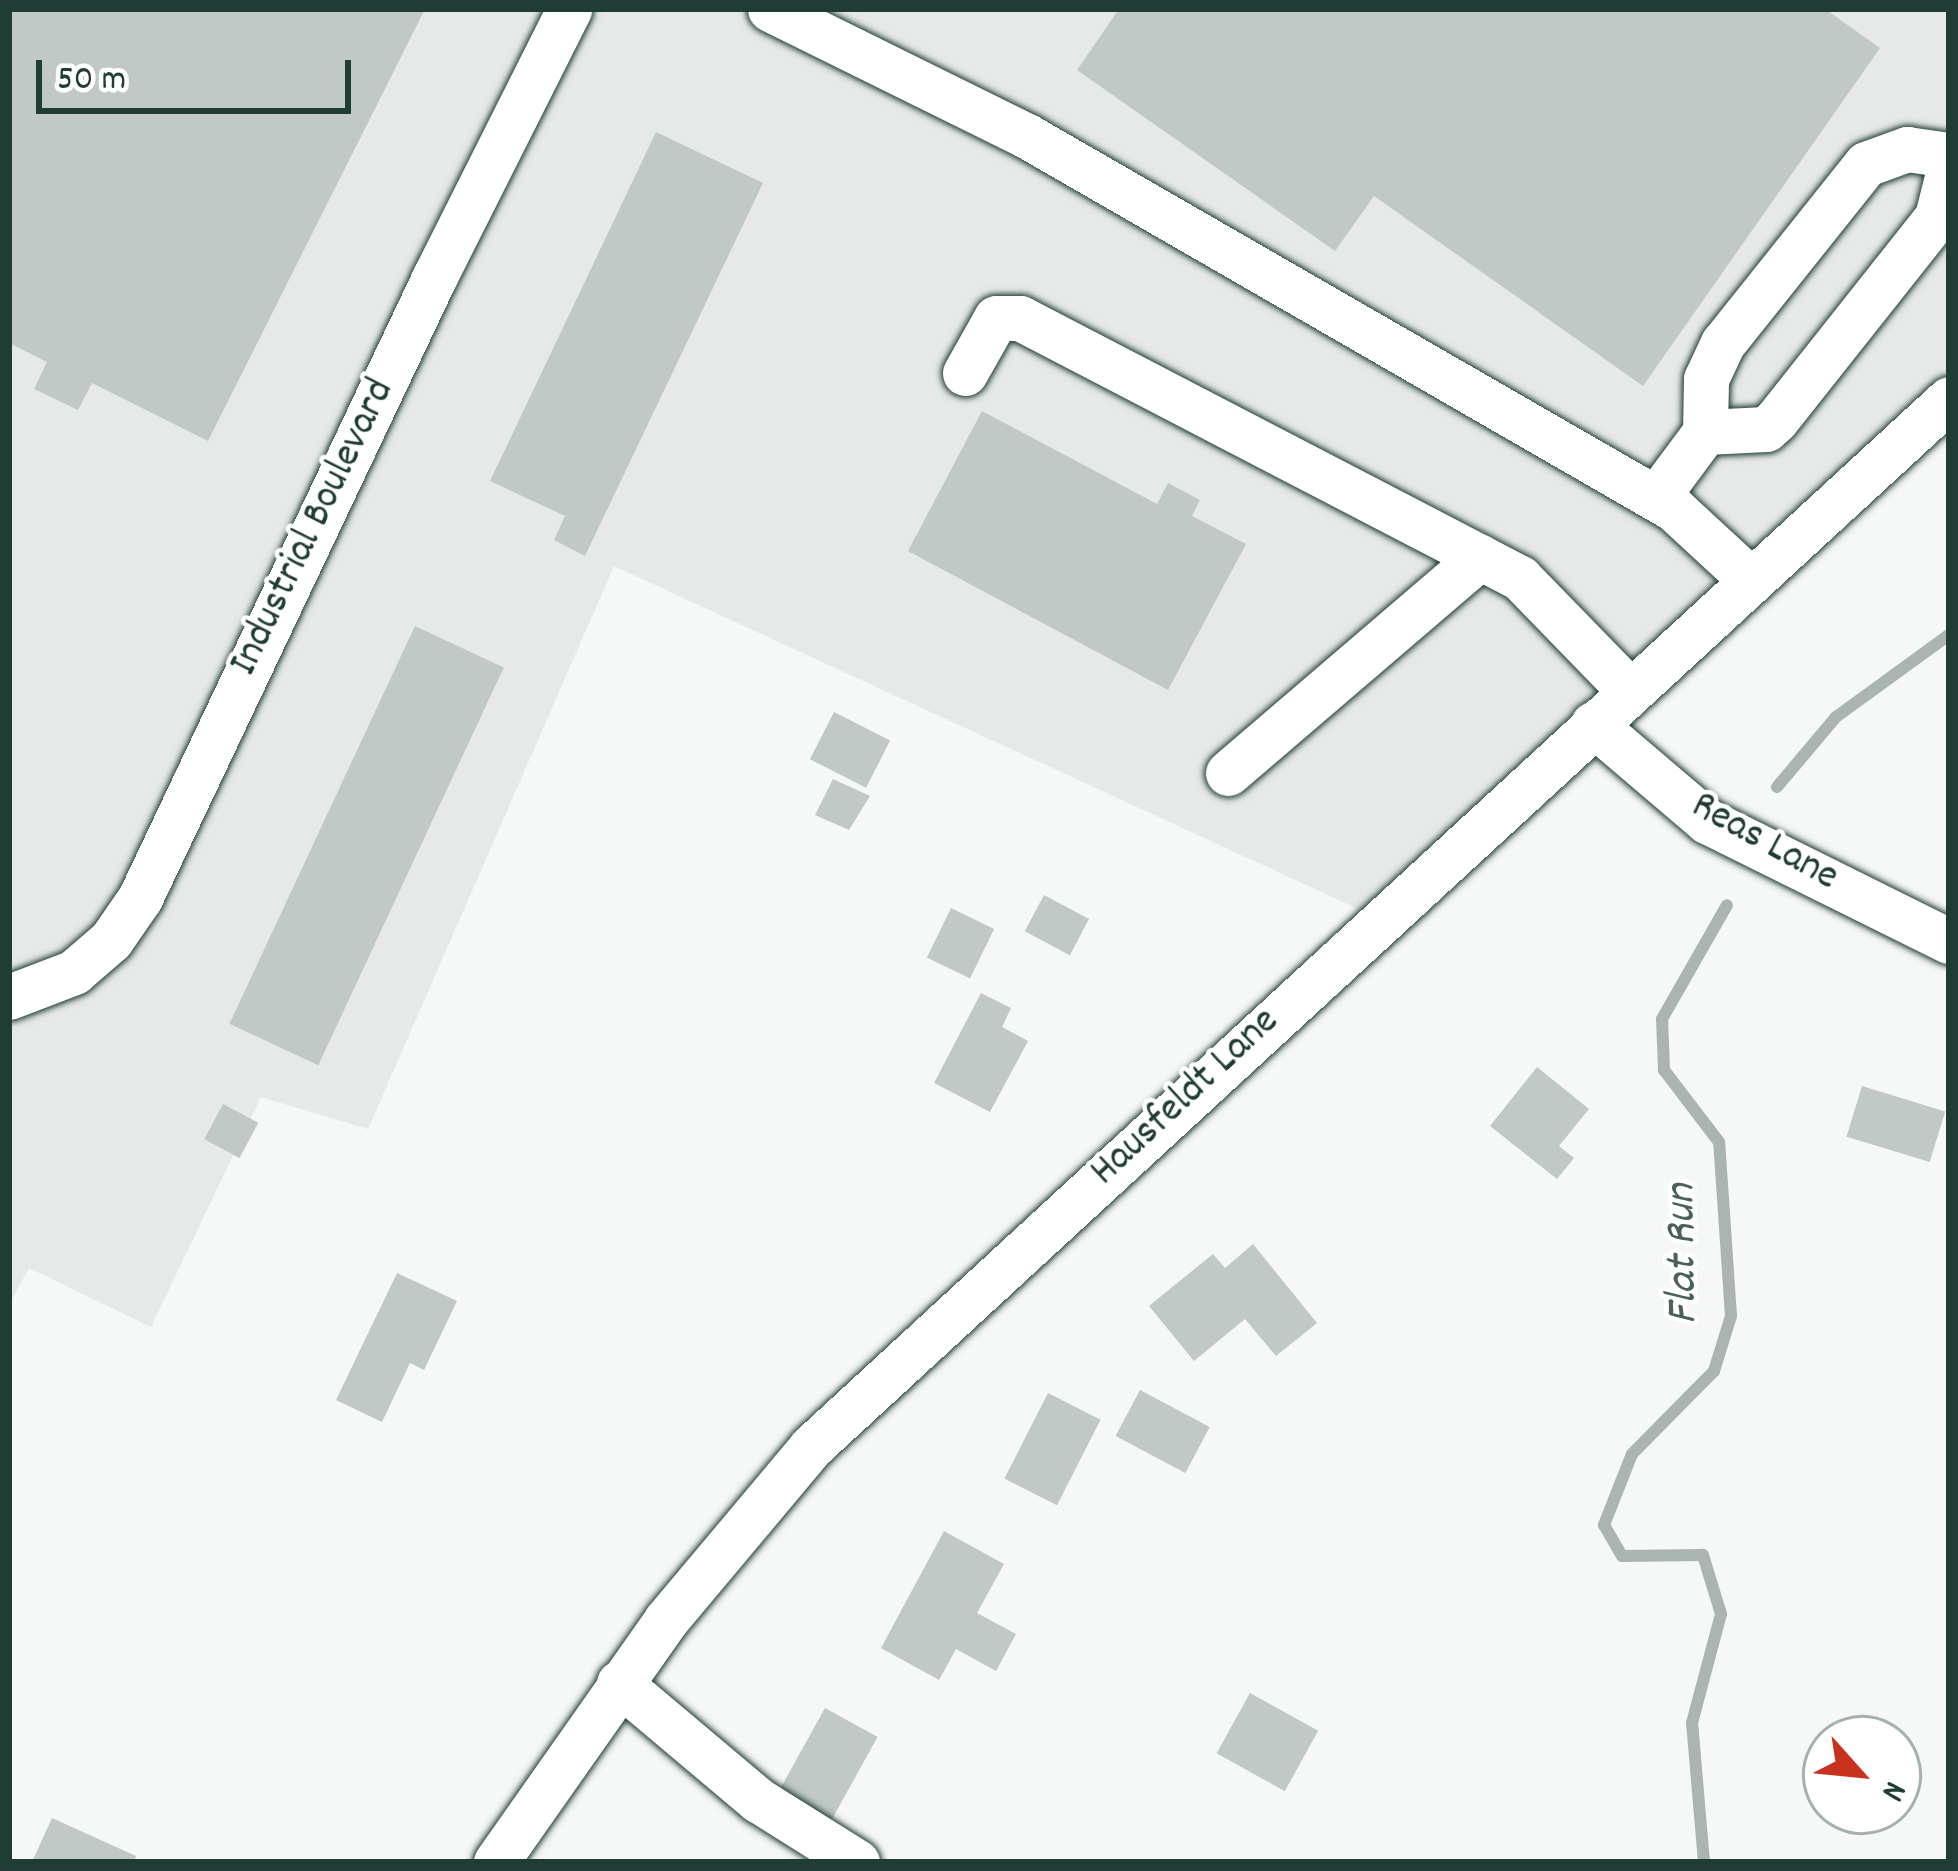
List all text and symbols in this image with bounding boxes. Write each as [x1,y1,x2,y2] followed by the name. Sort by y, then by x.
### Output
[42,36,357,110] scale bar
[57,55,126,107] text: 50 m
[220,372,408,684] street label: Industrial Boulevard
[1682,782,1846,904] street label: Reas Lane
[1081,998,1291,1198] street label: Hausfeldt Lane
[1657,1183,1713,1325] water label: Flat Run
[1802,1715,1922,1835] north arrow
[1867,1772,1916,1808] text: N

